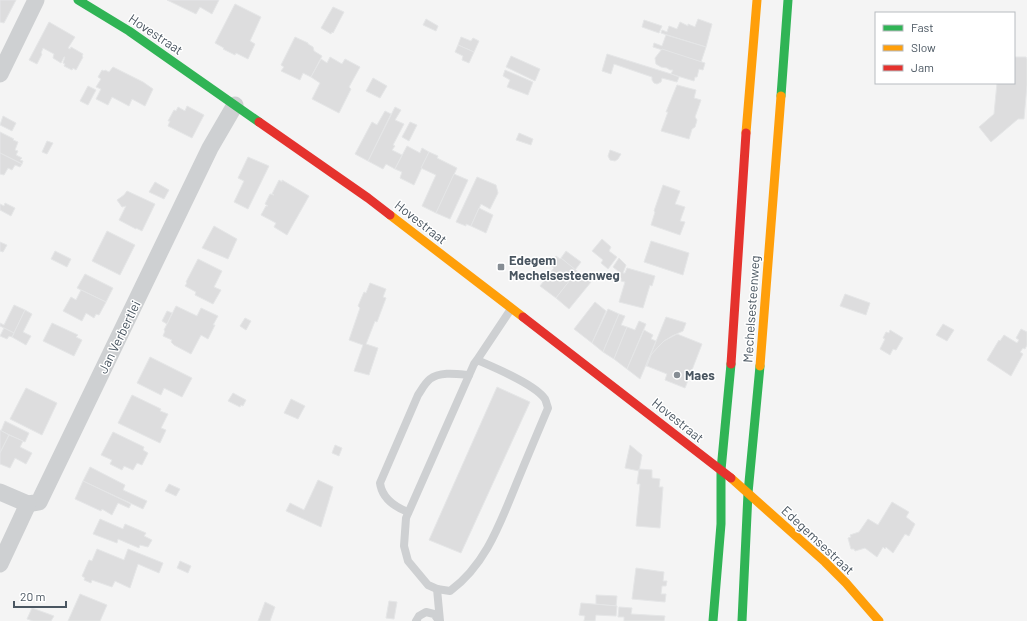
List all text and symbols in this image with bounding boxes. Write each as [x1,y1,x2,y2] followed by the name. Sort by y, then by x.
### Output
[126,10,186,58] street label: Hovestraat
[875,12,1015,84] legend
[911,20,934,34] text: Fast
[911,40,936,54] text: Slow
[911,60,934,74] text: Jam
[392,197,450,247] street label: Hovestraat
[509,252,620,283] place label: Edegem Mechelsesteenweg
[739,255,763,363] street label: Mechelsesteenweg
[496,262,506,272] marker: Edegem Mechelsesteenweg
[94,298,144,376] street label: Jan Verbertlei
[685,367,715,383] place label: Maes
[672,370,682,380] marker: Maes
[649,394,707,446] street label: Hovestraat
[778,502,858,578] street label: Edegemsestraat
[14,583,66,609] scale bar
[20,589,46,603] text: 20 m

